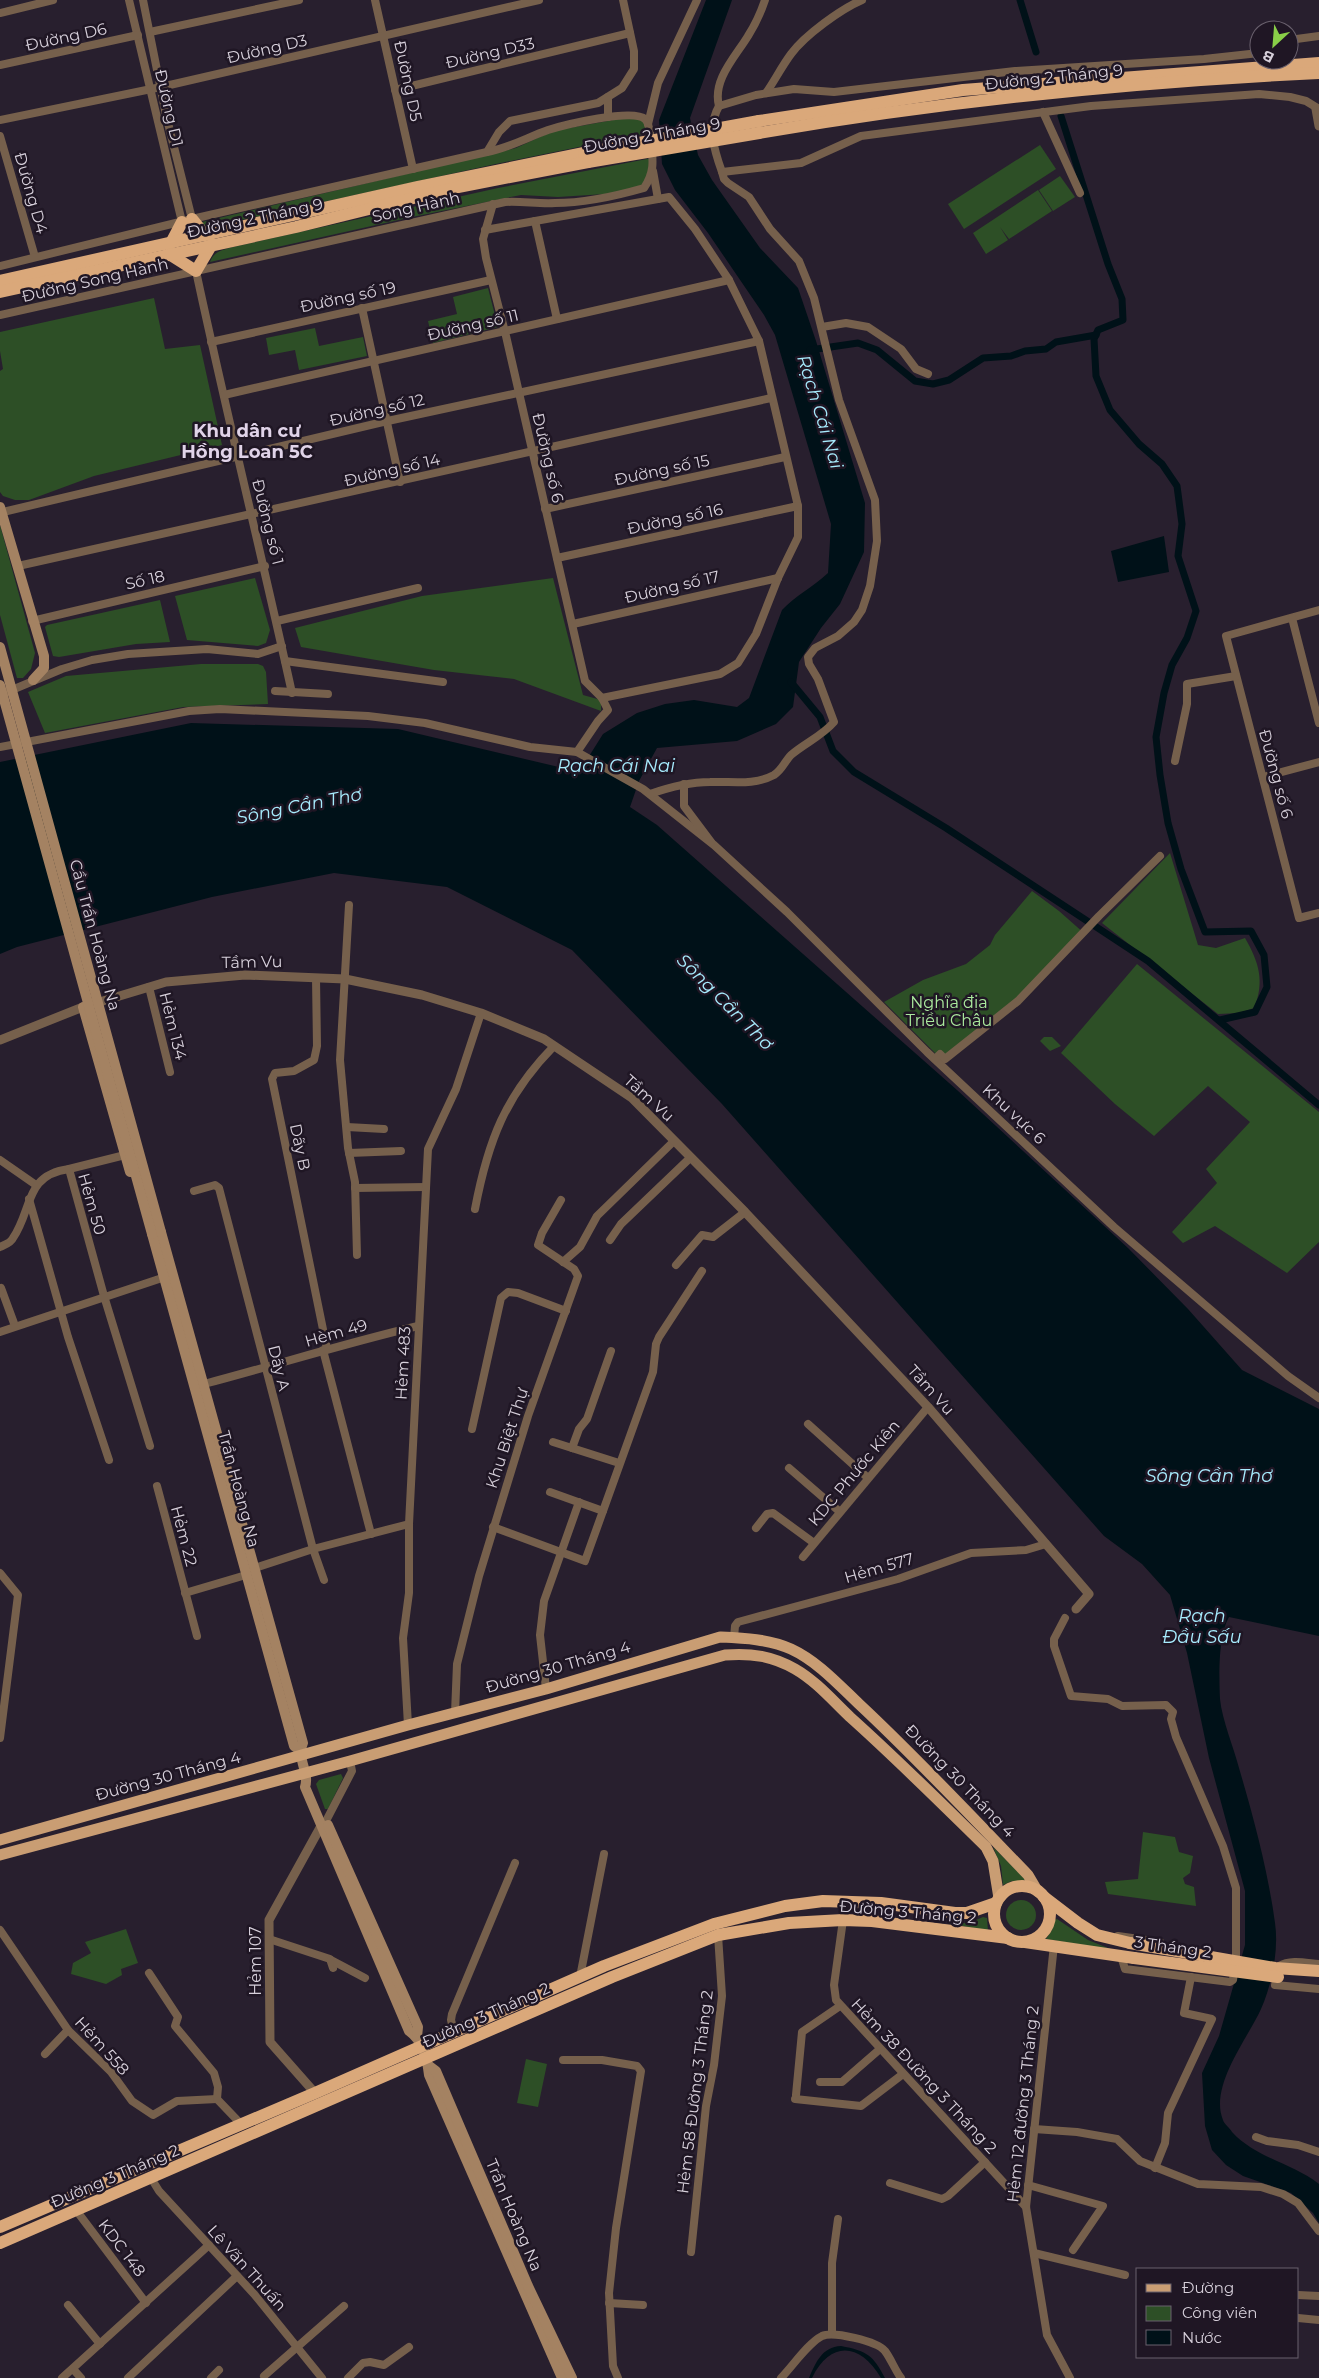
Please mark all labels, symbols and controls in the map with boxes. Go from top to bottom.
street label: Đường D6 [24,19,109,55]
north arrow [1249,20,1299,70]
street label: Đường D3 [225,31,309,67]
street label: Đường D33 [444,34,536,72]
street label: Đường D5 [390,39,426,123]
text: B [1259,46,1277,67]
street label: Đường 2 Tháng 9 [984,60,1124,94]
street label: Đường D1 [151,68,187,148]
street label: Đường 2 Tháng 9 [582,114,722,156]
street label: Đường D4 [10,150,52,236]
street label: Song Hành [370,188,462,226]
street label: Đường 2 Tháng 9 [185,194,325,242]
street label: Đường Song Hành [20,254,170,306]
street label: Đường số 19 [298,278,398,316]
street label: Đường số 11 [425,305,521,345]
water label: Rạch Cái Nai [792,352,848,472]
street label: Đường số 12 [328,390,426,430]
street label: Đường số 6 [528,411,568,505]
district label: Khu dân cư Hồng Loan 5C [181,420,313,463]
street label: Đường số 14 [342,450,442,490]
street label: Đường số 15 [613,451,711,489]
street label: Đường số 1 [248,477,288,567]
street label: Đường số 16 [625,500,725,538]
street label: Số 18 [123,566,167,594]
street label: Đường số 17 [623,567,721,607]
street label: Đường số 6 [1255,727,1297,821]
water label: Rạch Cái Nai [557,755,675,777]
water label: Sông Cần Thơ [235,783,364,829]
street label: Cầu Trần Hoàng Na [66,857,124,1013]
water label: Sông Cần Thơ [672,949,778,1055]
street label: Tầm Vu [221,952,283,972]
street label: Hẻm 134 [155,990,191,1062]
park label: Nghĩa địa Triều Châu [906,993,992,1030]
street label: Tầm Vu [620,1071,678,1125]
street label: Khu vực 6 [979,1080,1050,1148]
street label: Dãy B [286,1122,314,1172]
street label: Hẻm 50 [74,1171,110,1237]
street label: Hèm 49 [303,1315,369,1351]
street label: Hẻm 483 [392,1326,414,1400]
street label: Dãy A [264,1343,294,1393]
street label: Tầm Vu [904,1361,958,1419]
street label: Khu Biệt Thự [482,1385,532,1491]
street label: KDC Phước Kiên [804,1416,904,1530]
street label: Trần Hoàng Na [214,1429,264,1549]
water label: Sông Cần Thơ [1146,1465,1273,1487]
street label: Hẻm 22 [167,1504,201,1568]
street label: Hẻm 577 [842,1549,916,1587]
water label: Rạch Đầu Sấu [1162,1605,1242,1648]
street label: Đường 30 Tháng 4 [483,1637,633,1697]
street label: Đường 30 Tháng 4 [901,1721,1019,1842]
street label: Đường 30 Tháng 4 [93,1747,243,1805]
street label: Đường 3 Tháng 2 [839,1897,977,1927]
street label: Hẻm 107 [246,1926,265,1996]
street label: 3 Tháng 2 [1133,1932,1213,1962]
street label: Đường 3 Tháng 2 [419,1978,553,2052]
street label: Hẻm 58 Đường 3 Tháng 2 [673,1989,717,2195]
street label: Hẻm 38 Đường 3 Tháng 2 [847,1995,1001,2157]
street label: Hẻm 12 đường 3 Tháng 2 [1003,2005,1043,2203]
street label: Hẻm 558 [71,2013,133,2079]
street label: Đường 3 Tháng 2 [48,2140,182,2212]
street label: Trần Hoàng Na [482,2156,546,2274]
street label: KDC 148 [94,2216,150,2280]
street label: Lê Văn Thuấn [204,2221,290,2315]
legend [1136,2268,1299,2358]
text: Đường [1182,2278,1234,2297]
text: Công viên [1182,2303,1257,2322]
text: Nước [1182,2328,1222,2347]

